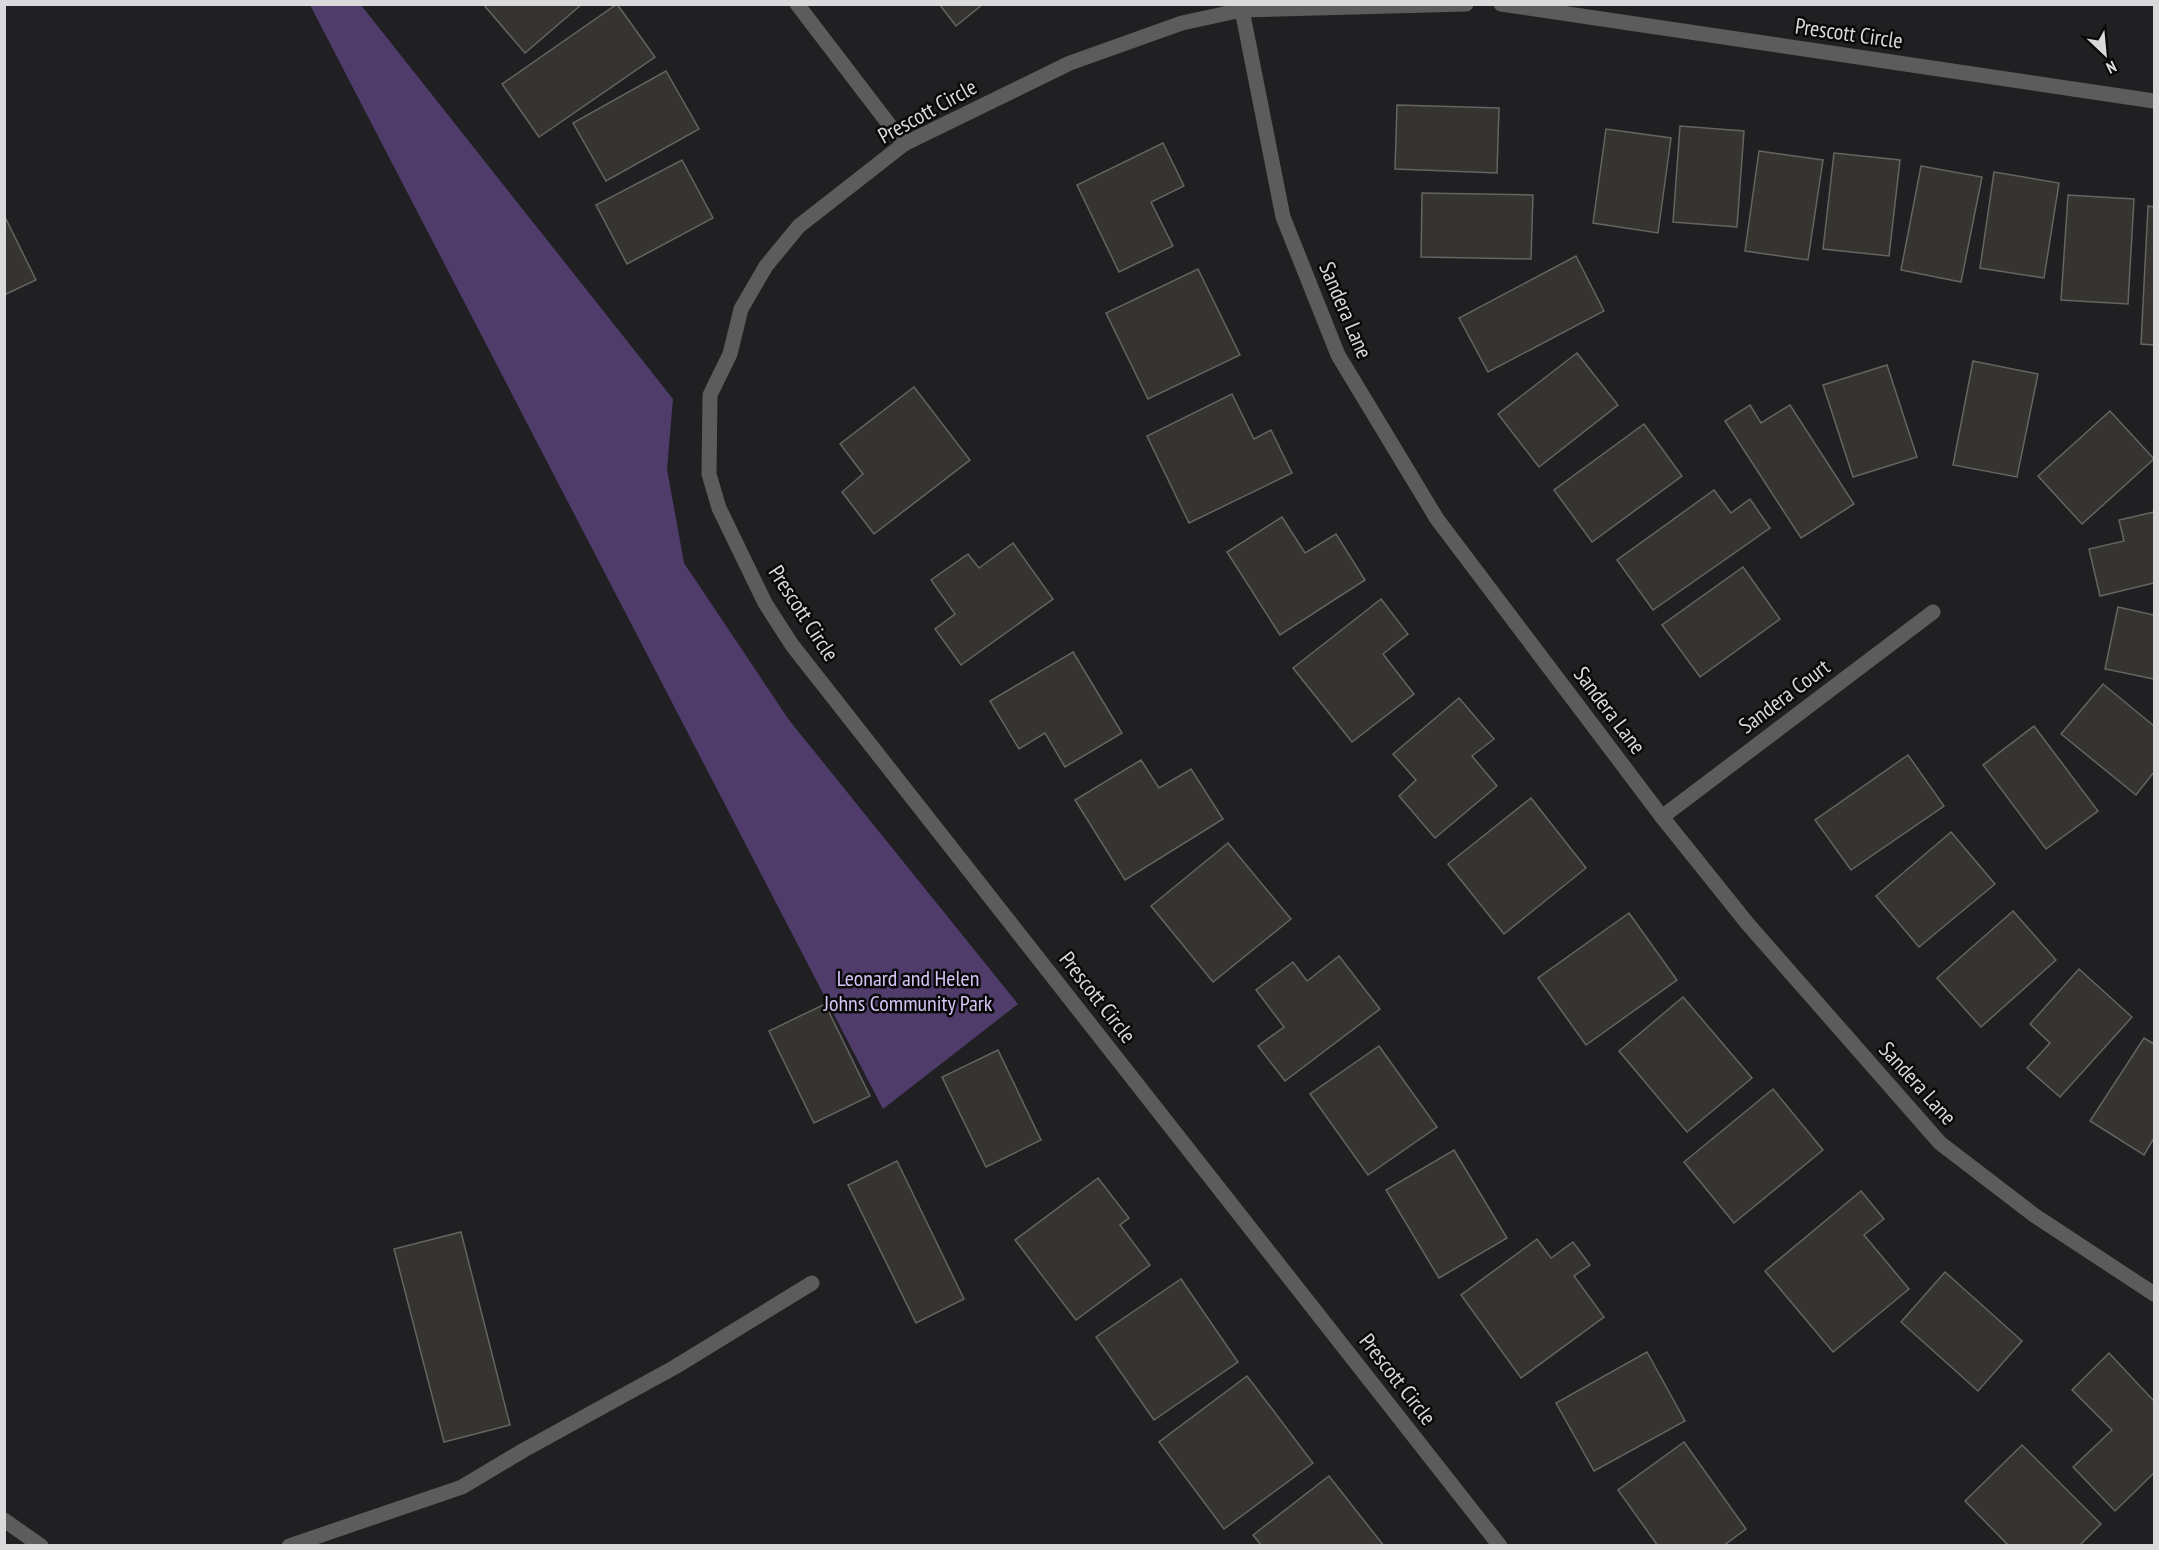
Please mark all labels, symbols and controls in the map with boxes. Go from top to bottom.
street label: Prescott Circle [1793,12,1905,54]
north arrow [2075,24,2135,84]
text: N [2103,57,2120,78]
street label: Prescott Circle [873,72,981,150]
street label: Sandera Lane [1313,257,1379,363]
street label: Prescott Circle [763,560,845,666]
street label: Sandera Court [1733,653,1835,739]
street label: Sandera Lane [1568,661,1652,759]
street label: Prescott Circle [1054,946,1142,1048]
park label: Leonard and Helen Johns Community Park [823,964,993,1017]
street label: Sandera Lane [1873,1036,1963,1130]
street label: Prescott Circle [1354,1328,1442,1430]

